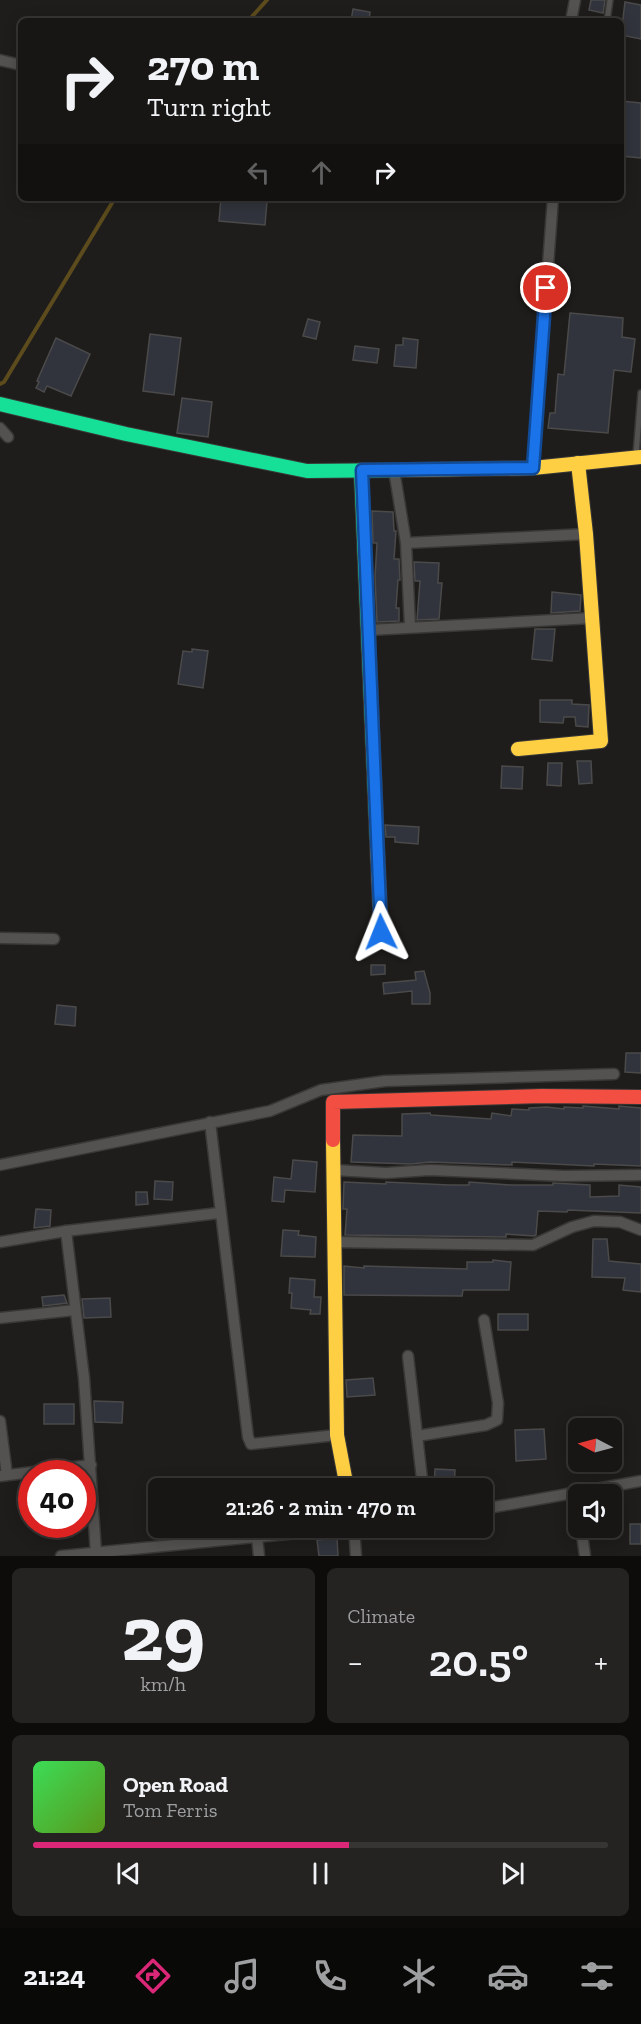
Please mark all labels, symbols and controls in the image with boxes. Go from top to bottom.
text: 270 m [147,40,259,91]
icon: right [48,42,126,120]
text: Turn right [147,91,271,123]
icon: left [242,156,275,189]
icon: ahead [305,156,338,189]
icon: right [368,156,401,189]
pin [520,262,571,313]
icon: arrive [529,271,562,304]
position arrow [349,900,413,964]
north arrow [568,1418,622,1472]
map controls [568,1418,622,1538]
speed limit sign: 40 [18,1460,96,1538]
button: sound [568,1484,622,1538]
text: 21:26 · 2 min · 470 m [225,1494,416,1521]
text: 29 [121,1586,205,1680]
text: Climate [348,1604,415,1628]
text: 20.5° [429,1634,529,1688]
text: − [348,1642,363,1681]
text: + [594,1642,608,1681]
text: km/h [140,1672,186,1696]
text: Open Road [123,1771,228,1798]
text: Tom Ferris [123,1798,218,1822]
icon: previous [112,1857,145,1890]
icon: pause [304,1857,337,1890]
icon: next [496,1857,529,1890]
icon: directions [132,1955,174,1997]
icon: music [221,1955,263,1997]
icon: phone [309,1955,351,1997]
icon: climate [398,1955,440,1997]
icon: car [487,1955,529,1997]
icon: filters [576,1955,618,1997]
text: 21:24 [23,1960,85,1992]

